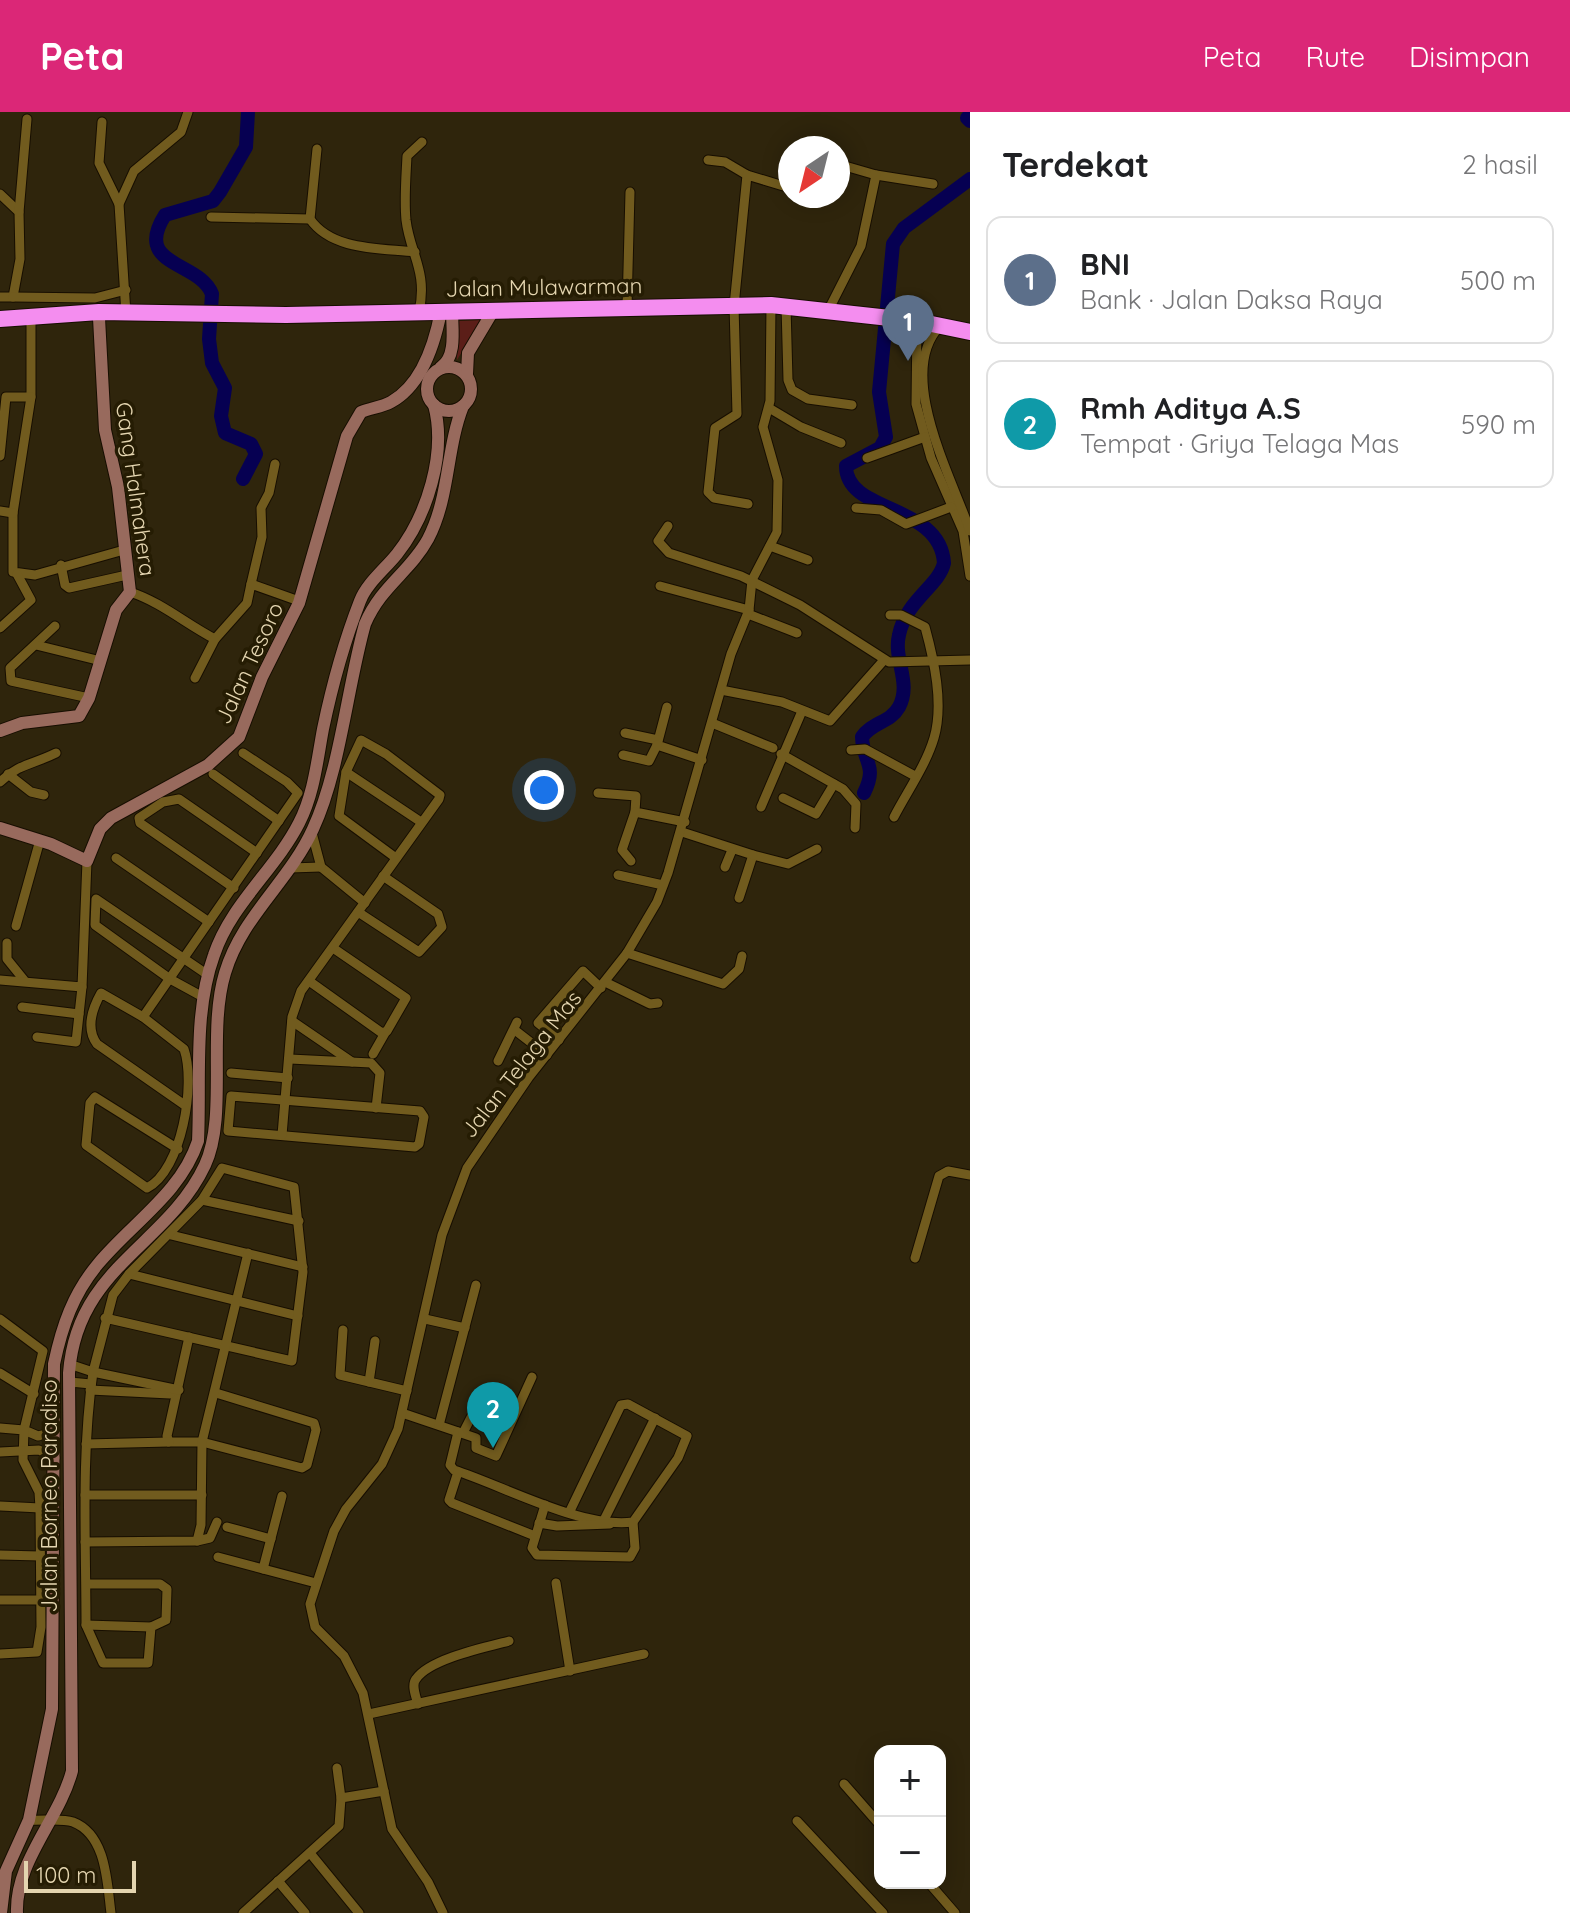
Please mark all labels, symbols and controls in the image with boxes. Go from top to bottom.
text: Peta [40,32,124,80]
text: Peta [1203,39,1262,74]
text: Rute [1306,39,1365,74]
text: Disimpan [1409,39,1530,74]
north arrow [778,136,850,208]
text: Terdekat [1002,143,1149,186]
text: 2 hasil [1462,148,1538,181]
text: BNI [1080,245,1130,283]
text: 1 [1025,264,1035,297]
text: 500 m [1460,264,1536,297]
street label: Jalan Mulawarman [445,271,643,303]
text: Bank · Jalan Daksa Raya [1080,283,1383,316]
pin: 1 [882,295,934,361]
text: Rmh Aditya A.S [1080,389,1301,427]
street label: Gang Halmahera [110,400,162,578]
text: 2 [1023,408,1037,441]
text: 590 m [1461,408,1536,441]
text: Tempat · Griya Telaga Mas [1080,427,1399,460]
street label: Jalan Tesoro [209,598,289,728]
your location [524,770,564,810]
street label: Jalan Telaga Mas [455,985,587,1143]
street label: Jalan Borneo Paradiso [35,1379,63,1613]
pin: 2 [467,1382,519,1448]
map controls [874,1745,946,1889]
button: + [874,1745,946,1817]
button: − [874,1817,946,1889]
scale bar [24,1857,136,1893]
text: 100 m [36,1861,96,1889]

